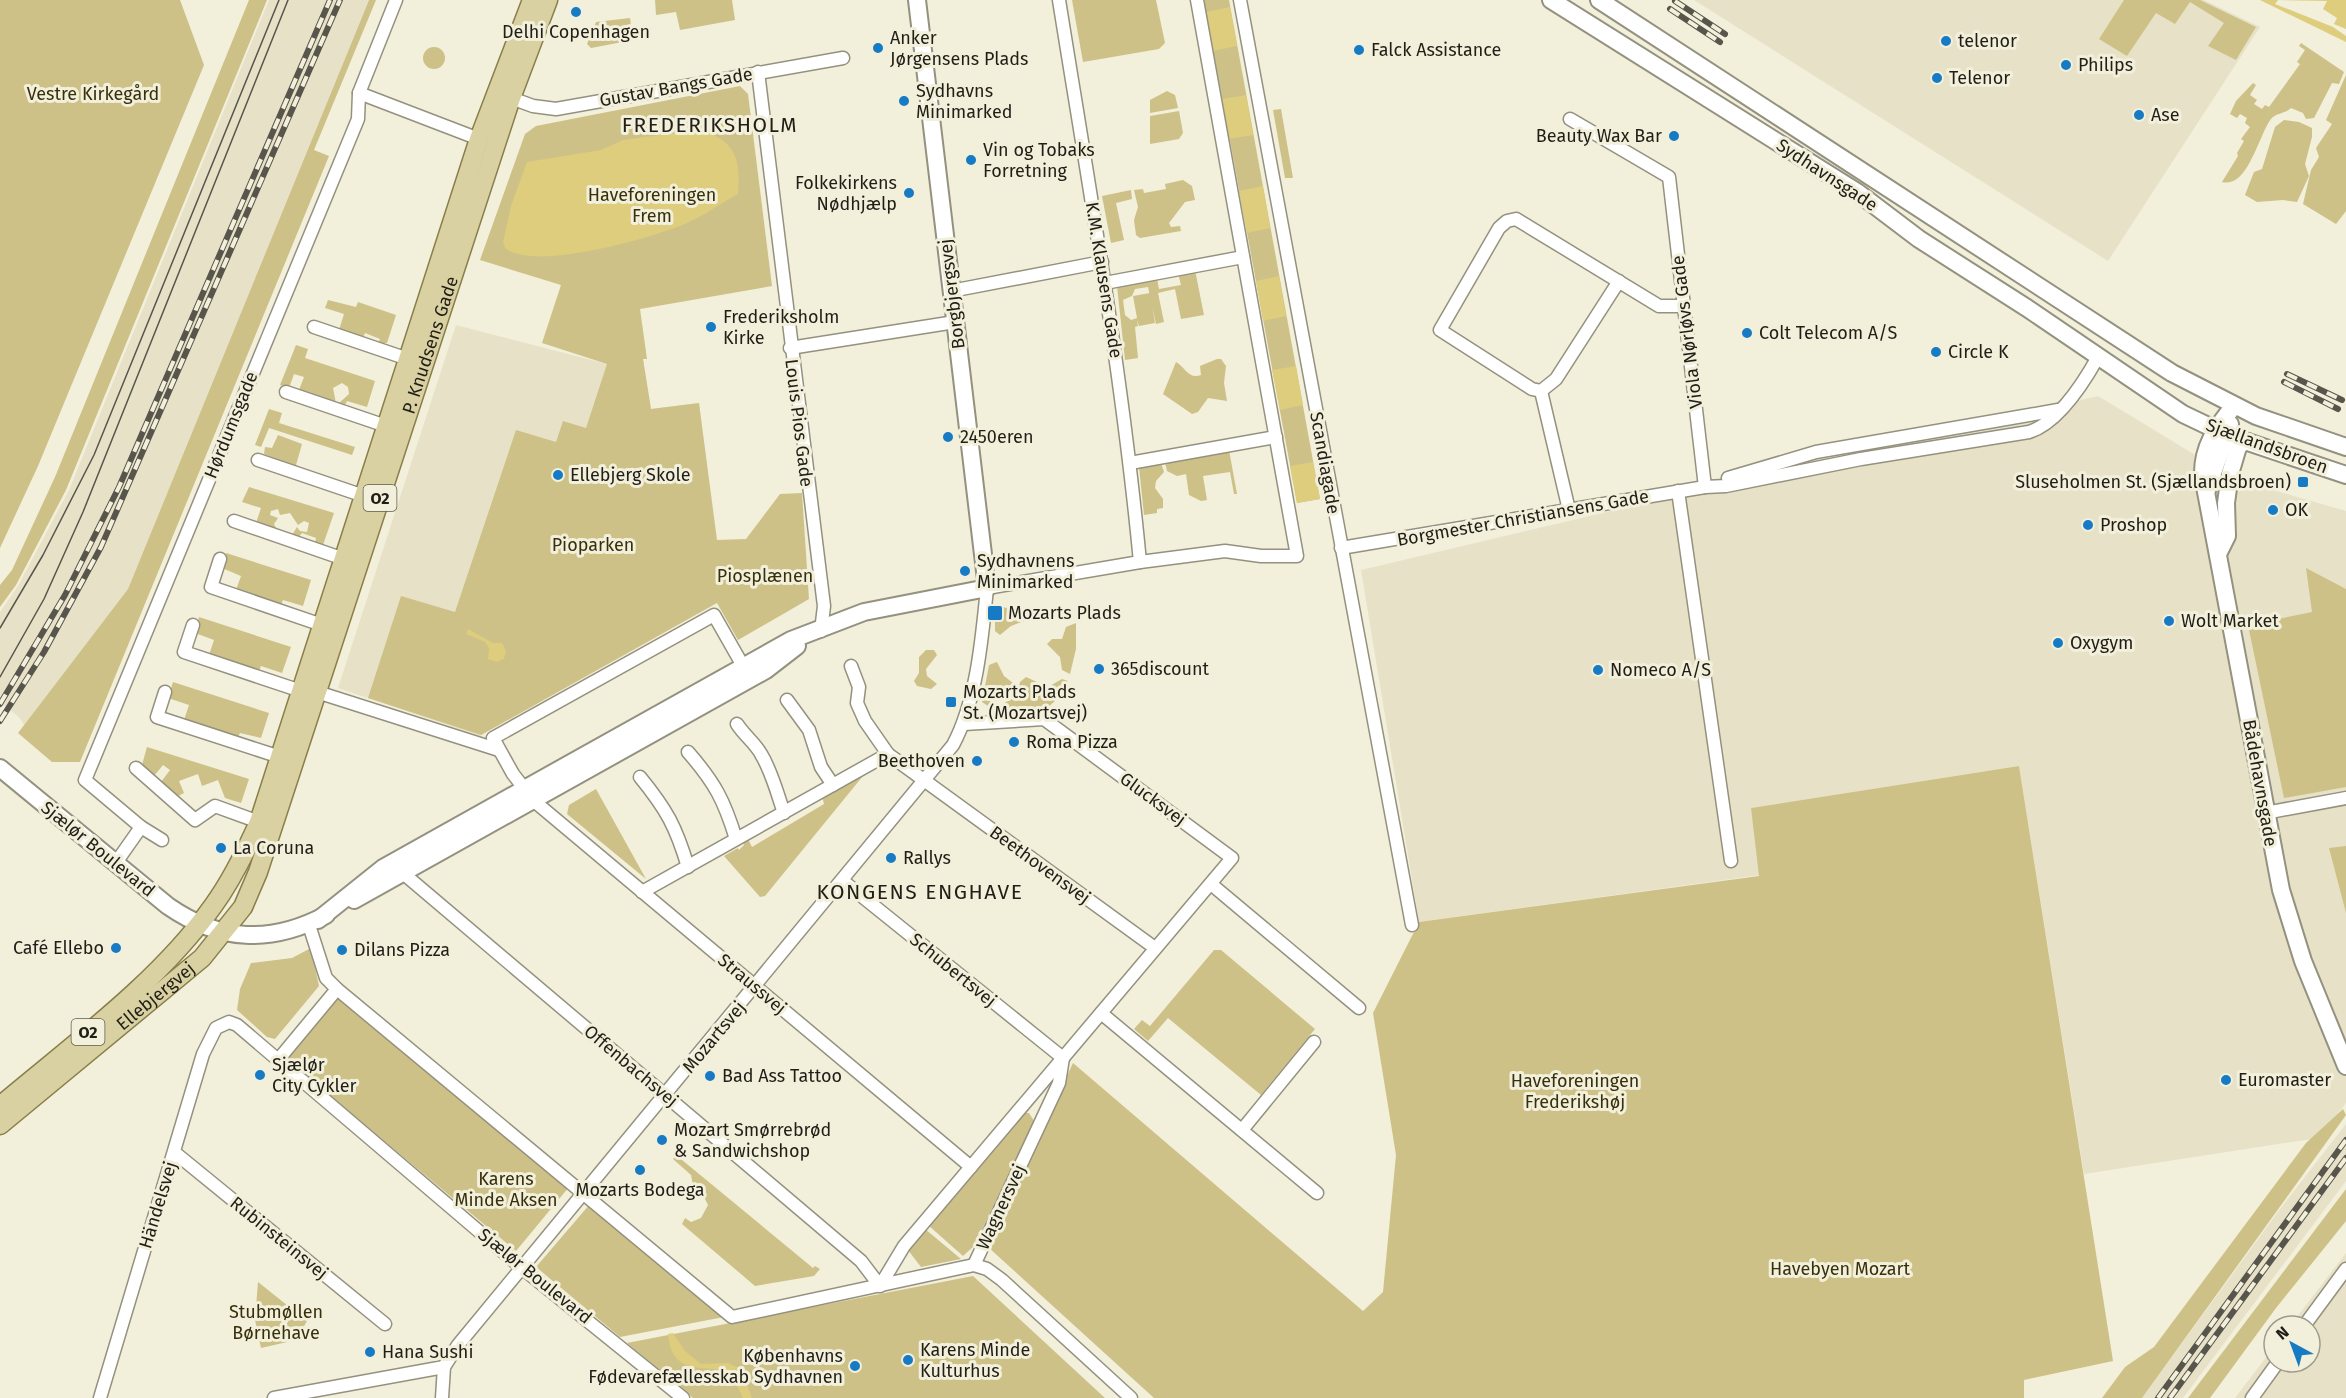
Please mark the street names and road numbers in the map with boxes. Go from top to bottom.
street label: Gustav Bangs Gade [598,63,754,111]
street label: Sydhavnsgade [1772,134,1882,216]
street label: K.M. Klausens Gade [1081,200,1127,360]
street label: Borgbjergsvej [934,238,970,350]
street label: Viola Nørløvs Gade [1667,254,1707,410]
street label: P. Knudsens Gade [397,273,463,417]
street label: Louis Pios Gade [780,358,818,488]
street label: Hørdumsgade [200,368,262,482]
street label: Scandiagade [1305,410,1345,516]
street label: Sjællandsbroen [2203,414,2331,478]
road number: O2 [364,485,397,511]
street label: Borgmester Christiansens Gade [1395,485,1651,551]
street label: Bådehavnsgade [2238,718,2282,848]
street label: Glucksvej [1116,768,1190,830]
street label: Sjælør Boulevard [37,796,159,902]
street label: Beethovensvej [985,821,1095,909]
street label: Schubertsvej [905,928,1001,1012]
street label: Straussvej [713,949,791,1019]
street label: Ellebjergvej [112,958,199,1035]
street label: Mozartsvej [678,997,750,1077]
road number: O2 [72,1019,104,1045]
street label: Offenbachsvej [580,1020,682,1112]
street label: Händelsvej [134,1159,182,1251]
street label: Wagnersvej [972,1161,1030,1253]
street label: Rubinsteinsvej [226,1192,332,1284]
street label: Sjælør Boulevard [474,1223,596,1329]

